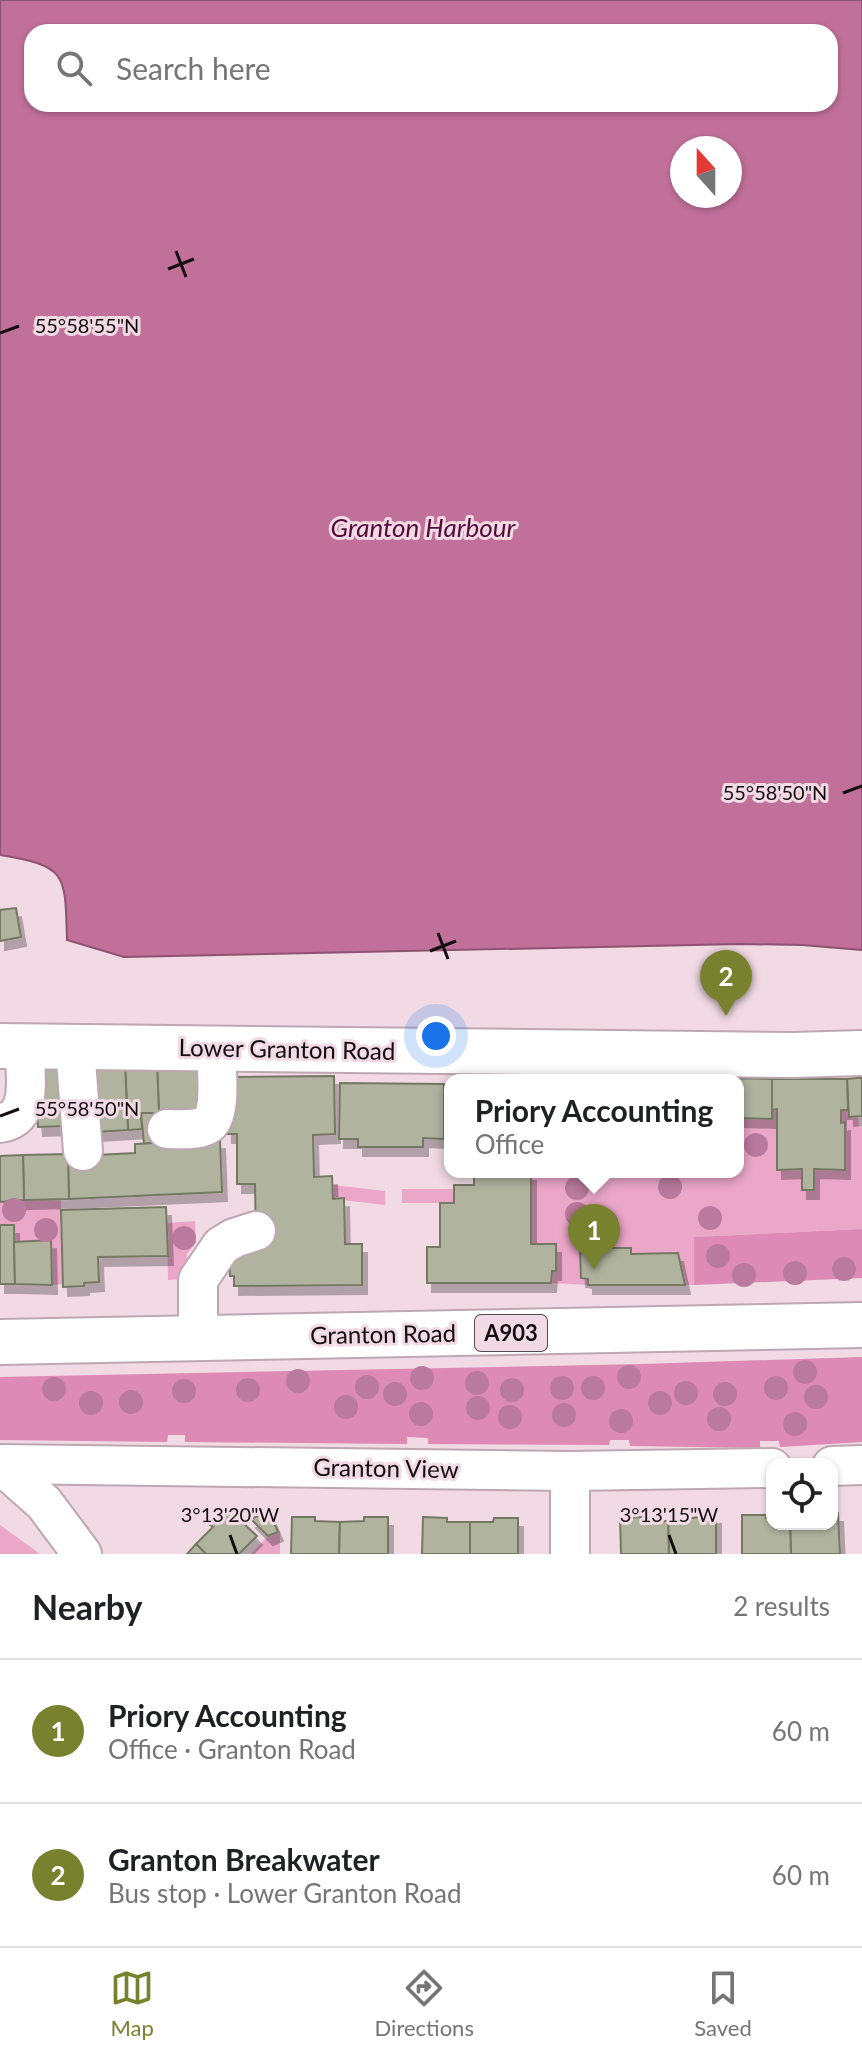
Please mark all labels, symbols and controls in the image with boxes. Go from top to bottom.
search box [24,24,838,112]
icon: search [52,46,96,90]
text: Search here [116,50,271,86]
north arrow [670,136,742,208]
text: 55°58'55"N [35,313,139,337]
water label: Granton Harbour [331,511,517,543]
text: 55°58'50"N [723,780,827,804]
pin: 2 [700,950,752,1016]
your location [416,1016,456,1056]
street label: Lower Granton Road [179,1032,396,1065]
popup [444,1074,744,1178]
text: Priory Accounting [475,1092,713,1128]
text: 55°58'50"N [35,1096,139,1120]
text: Office [475,1128,544,1160]
pin: 1 [568,1204,620,1270]
road number: A903 [475,1315,547,1351]
street label: Granton Road [310,1318,456,1349]
street label: Granton View [313,1452,459,1483]
map controls [766,1458,838,1530]
button: locate [766,1458,838,1530]
text: 3°13'20"W [181,1502,280,1526]
text: 3°13'15"W [620,1502,719,1526]
text: Nearby [32,1586,143,1627]
text: 2 results [733,1590,830,1622]
text: Priory Accounting [108,1697,347,1733]
text: 1 [50,1715,66,1747]
text: 60 m [772,1715,830,1747]
text: Office · Granton Road [108,1733,356,1765]
text: Granton Breakwater [108,1841,380,1877]
text: 2 [50,1859,66,1891]
text: 60 m [772,1859,830,1891]
text: Bus stop · Lower Granton Road [108,1877,461,1909]
tab: Map [110,1966,154,2041]
tab: Directions [375,1966,474,2041]
tab: Saved [694,1966,752,2041]

